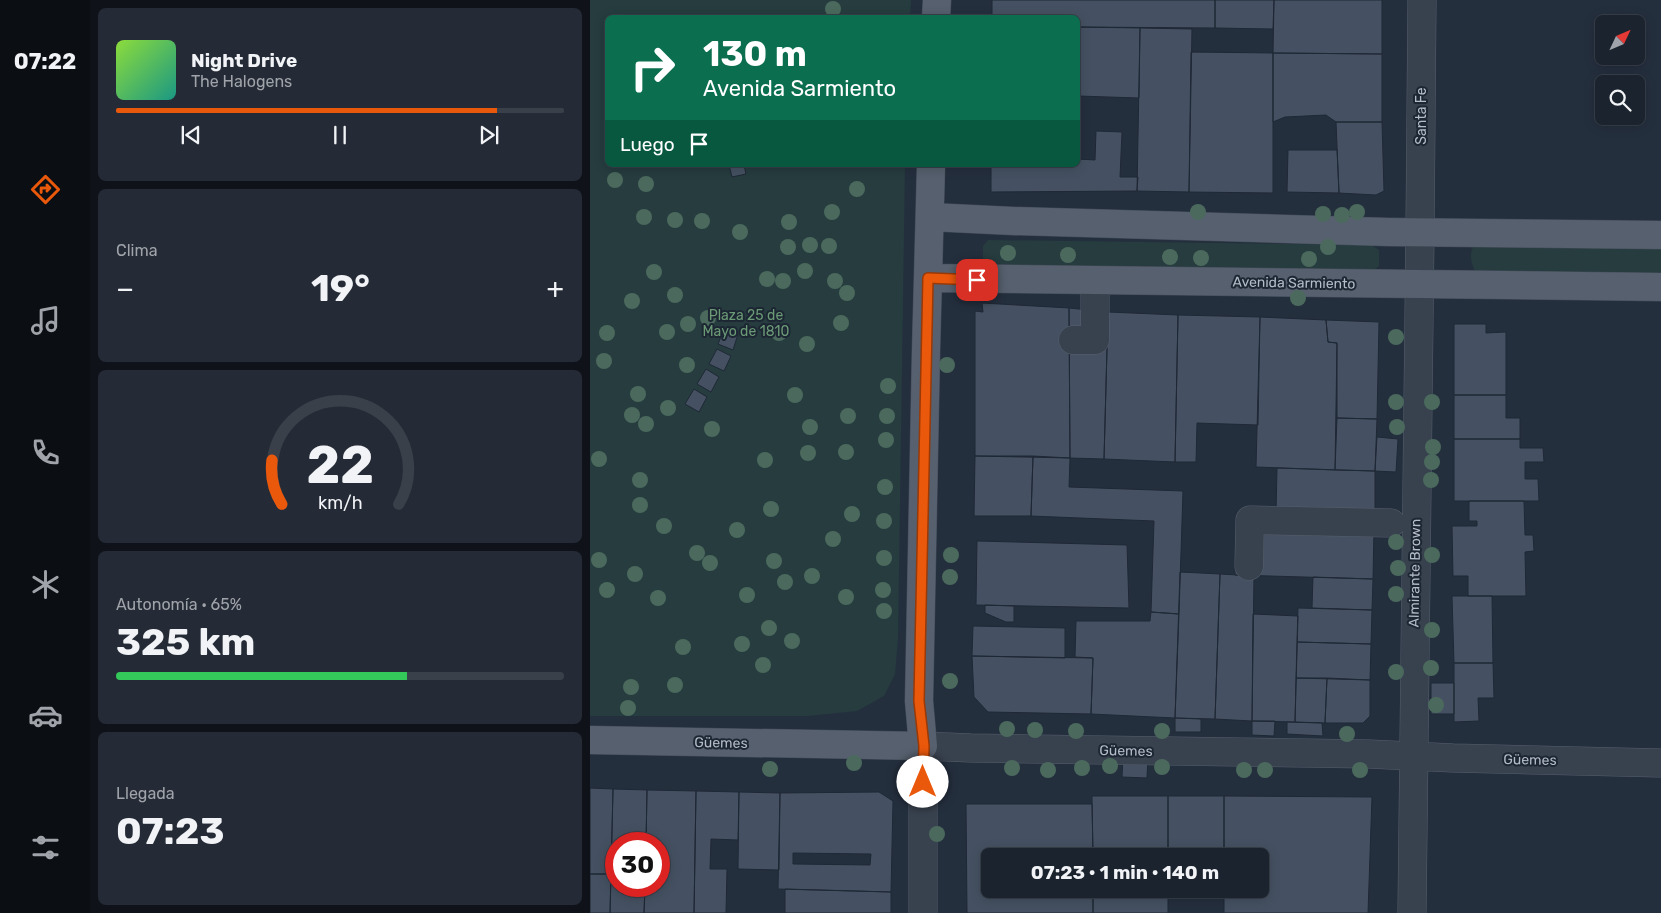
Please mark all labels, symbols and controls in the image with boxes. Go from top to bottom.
north arrow [1595,15,1645,65]
map controls [1595,15,1645,125]
text: 130 m [703,33,807,75]
icon: right [620,35,685,100]
text: 07:22 [14,48,76,75]
text: Night Drive [191,49,297,72]
text: The Halogens [191,72,292,91]
text: Avenida Sarmiento [703,75,896,102]
button: search [1595,75,1645,125]
street label: Santa Fe [1413,87,1430,145]
icon: previous [177,121,205,149]
icon: pause [326,121,354,149]
icon: next [475,121,503,149]
icon: arrive [685,130,713,158]
text: Luego [620,133,675,156]
icon: directions [28,172,63,207]
text: Clima [116,241,157,260]
pin [956,259,998,301]
text: 19° [311,265,370,311]
icon: arrive [963,266,991,294]
text: − [116,272,134,305]
text: + [547,272,564,305]
street label: Avenida Sarmiento [1232,273,1356,293]
icon: music [28,303,63,338]
park label: Plaza 25 de Mayo de 1810 [702,307,790,340]
text: 22 [306,434,374,496]
icon: phone [28,435,63,470]
text: km/h [318,492,362,513]
street label: Almirante Brown [1406,518,1424,628]
icon: climate [28,567,63,602]
text: Autonomía · 65% [116,595,242,614]
text: 325 km [116,619,255,665]
icon: car [28,698,63,733]
street label: Güemes [694,734,748,752]
street label: Güemes [1099,742,1153,760]
street label: Güemes [1503,751,1557,769]
position arrow [896,755,948,807]
text: Llegada [116,784,175,803]
text: 07:23 [116,808,224,854]
icon: filters [28,830,63,865]
speed limit sign: 30 [605,832,670,897]
text: 07:23 · 1 min · 140 m [1031,861,1219,884]

